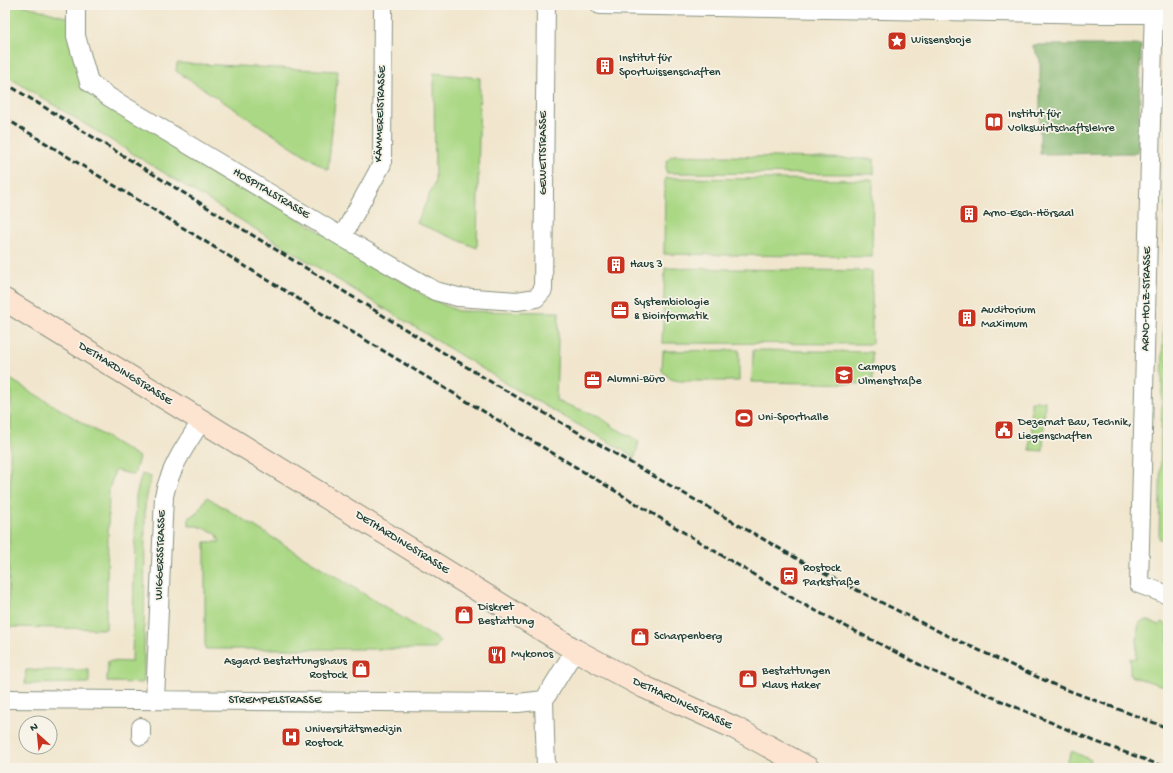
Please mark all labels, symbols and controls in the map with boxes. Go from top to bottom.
place icon: Wissensboje [886,30,908,52]
place label: Wissensboje [911,34,972,48]
place label: Institut für Sportwissenschaften [619,52,721,80]
building icon: Institut für Sportwissenschaften [594,55,616,77]
street label: KÄMMEREISTRASSE [372,65,390,163]
place label: Institut für Volkswirtschaftslehre [1007,108,1115,136]
street label: GEWETTSTRASSE [537,110,551,195]
library icon: Institut für Volkswirtschaftslehre [983,111,1005,133]
street label: HOSPITALSTRASSE [230,165,313,223]
building icon: Arno-Esch-Hörsaal [958,203,980,225]
place label: Arno-Esch-Hörsaal [983,207,1074,221]
street label: ARNO-HOLZ-STRASSE [1139,246,1155,351]
building icon: Haus 3 [605,254,627,276]
place label: Haus 3 [630,258,663,272]
place label: Systembiologie & Bioinformatik [634,296,710,324]
office icon: Systembiologie & Bioinformatik [609,299,631,321]
place label: Auditorium Maximum [981,304,1036,332]
building icon: Auditorium Maximum [956,307,978,329]
street label: DETHARDINGSTRASSE [74,339,175,409]
place label: Campus Ulmenstraße [858,361,923,389]
school or university icon: Campus Ulmenstraße [833,364,855,386]
office icon: Alumni-Büro [582,369,604,391]
place label: Alumni-Büro [607,373,665,387]
sports icon: Uni-Sporthalle [733,407,755,429]
place label: Uni-Sporthalle [758,411,829,425]
place label: Dezernat Bau, Technik, Liegenschaften [1017,416,1132,444]
public building icon: Dezernat Bau, Technik, Liegenschaften [993,419,1015,441]
street label: DETHARDINGSTRASSE [351,508,452,578]
street label: WIGGERSSTRASSE [152,509,170,600]
place label: Rostock Parkstraße [802,562,860,590]
station icon: Rostock Parkstraße [778,565,800,587]
place label: Diskret Bestattung [477,601,534,629]
shop icon: Diskret Bestattung [453,604,475,626]
shop icon: Scharpenberg [629,626,651,648]
place label: Scharpenberg [654,630,723,644]
restaurant icon: Mykonos [486,644,508,666]
place label: Mykonos [511,648,554,662]
place label: Asgard Bestattungshaus Rostock [224,655,349,683]
shop icon: Asgard Bestattungshaus Rostock [350,658,372,680]
place label: Bestattungen Klaus Haker [761,665,830,693]
shop icon: Bestattungen Klaus Haker [737,668,759,690]
street label: DETHARDINGSTRASSE [629,674,735,733]
street label: STREMPELSTRASSE [229,694,322,708]
north arrow [18,715,58,755]
text: N [28,721,40,735]
place label: Universitätsmedizin Rostock [305,723,402,751]
hospital icon: Universitätsmedizin Rostock [280,726,302,748]

